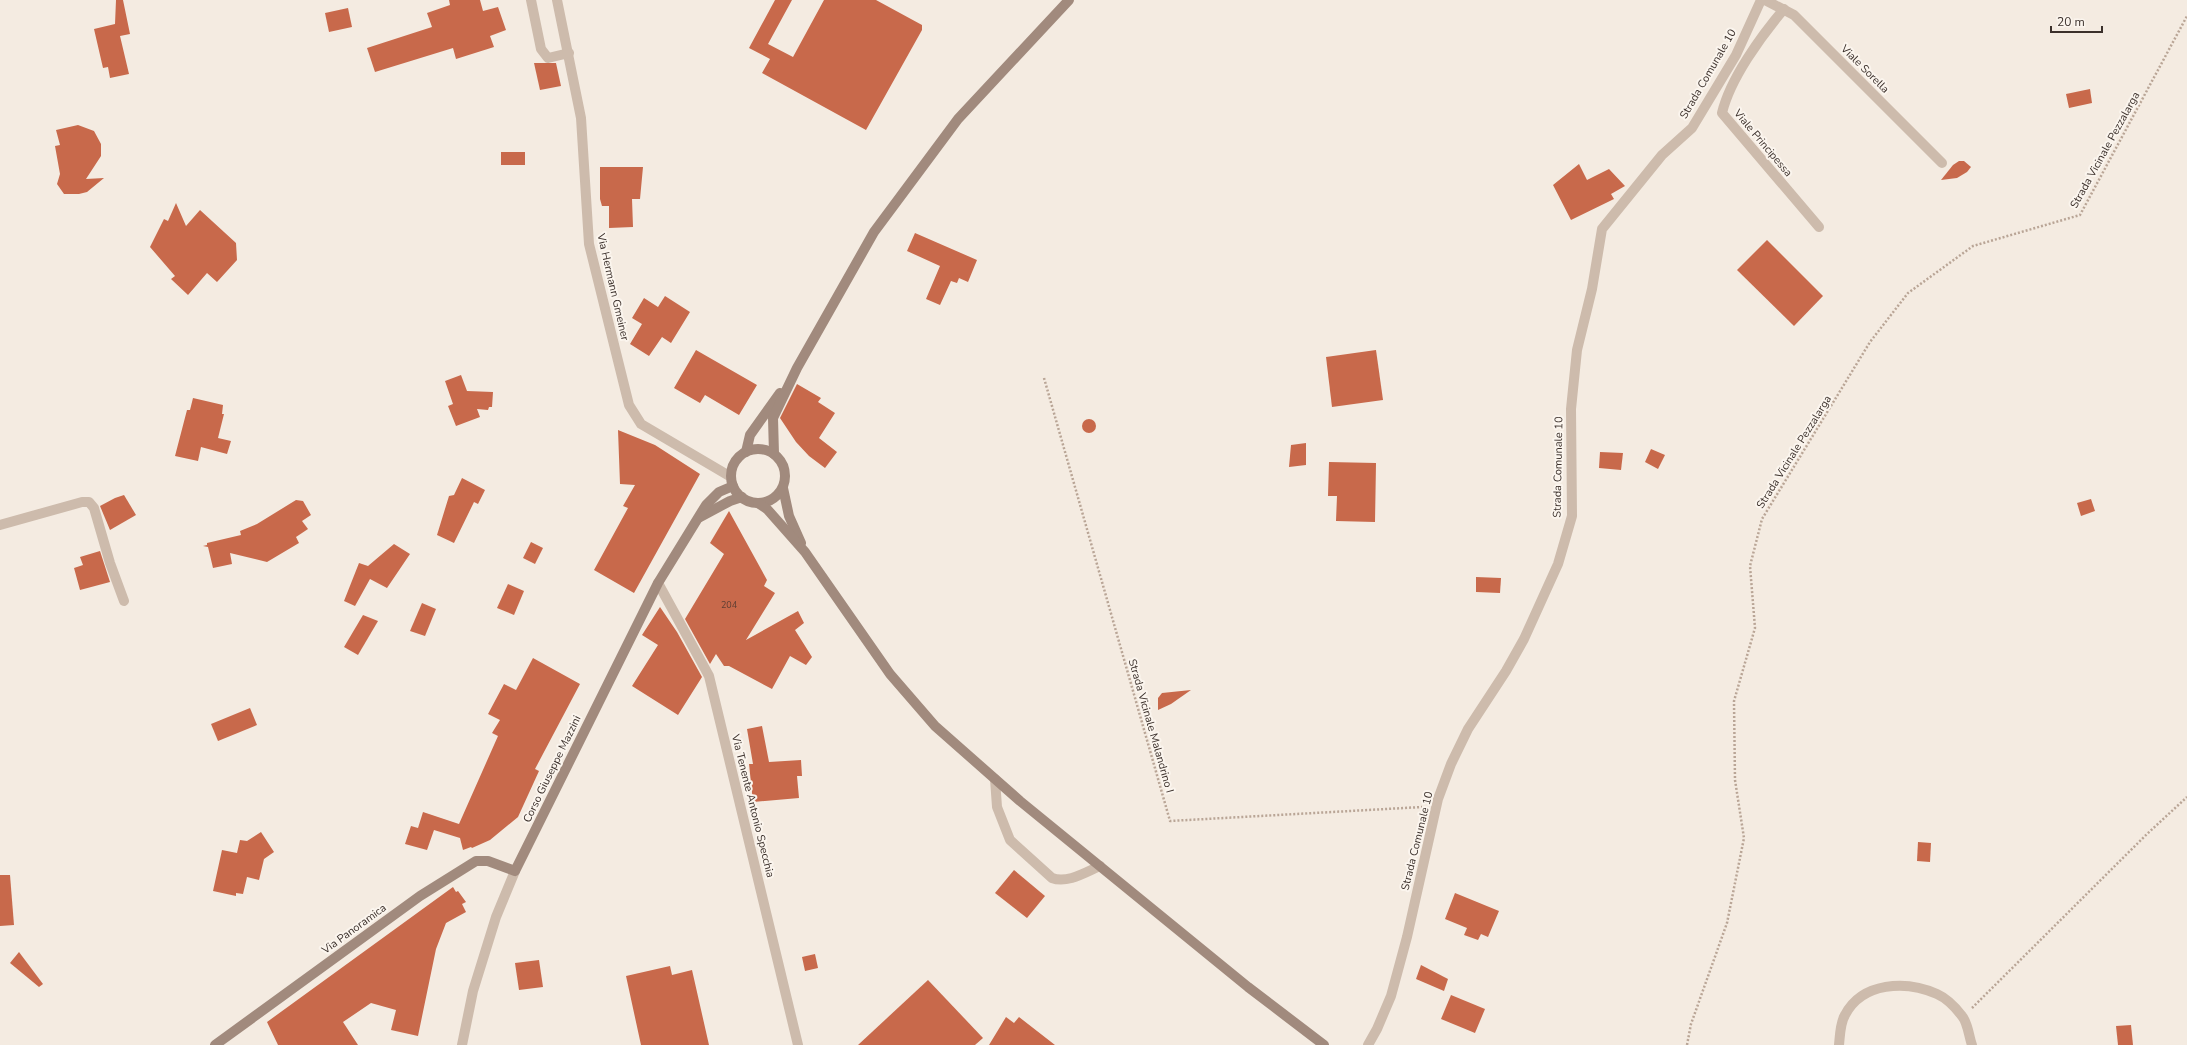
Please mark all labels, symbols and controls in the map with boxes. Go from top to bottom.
scale bar [2051,8,2102,34]
text: 20 m [2057,14,2085,30]
street label: Strada Comunale 10 [1676,26,1740,122]
street label: Viale Sorella [1837,41,1893,97]
street label: Strada Vicinale Pezzalarga [2067,89,2143,211]
street label: Viale Principessa [1730,105,1796,180]
street label: Via Hermann Gmeiner [593,231,633,342]
street label: Strada Vicinale Pezzalarga [1753,392,1835,511]
street label: Strada Comunale 10 [1550,416,1566,518]
house number: 204 [721,599,738,611]
street label: Strada Vicinale Malandrino I [1125,657,1177,795]
street label: Corso Giuseppe Mazzini [520,713,584,825]
street label: Via Tenente Antonio Specchia [728,732,778,879]
street label: Strada Comunale 10 [1397,790,1437,892]
street label: Via Panoramica [318,900,389,958]

